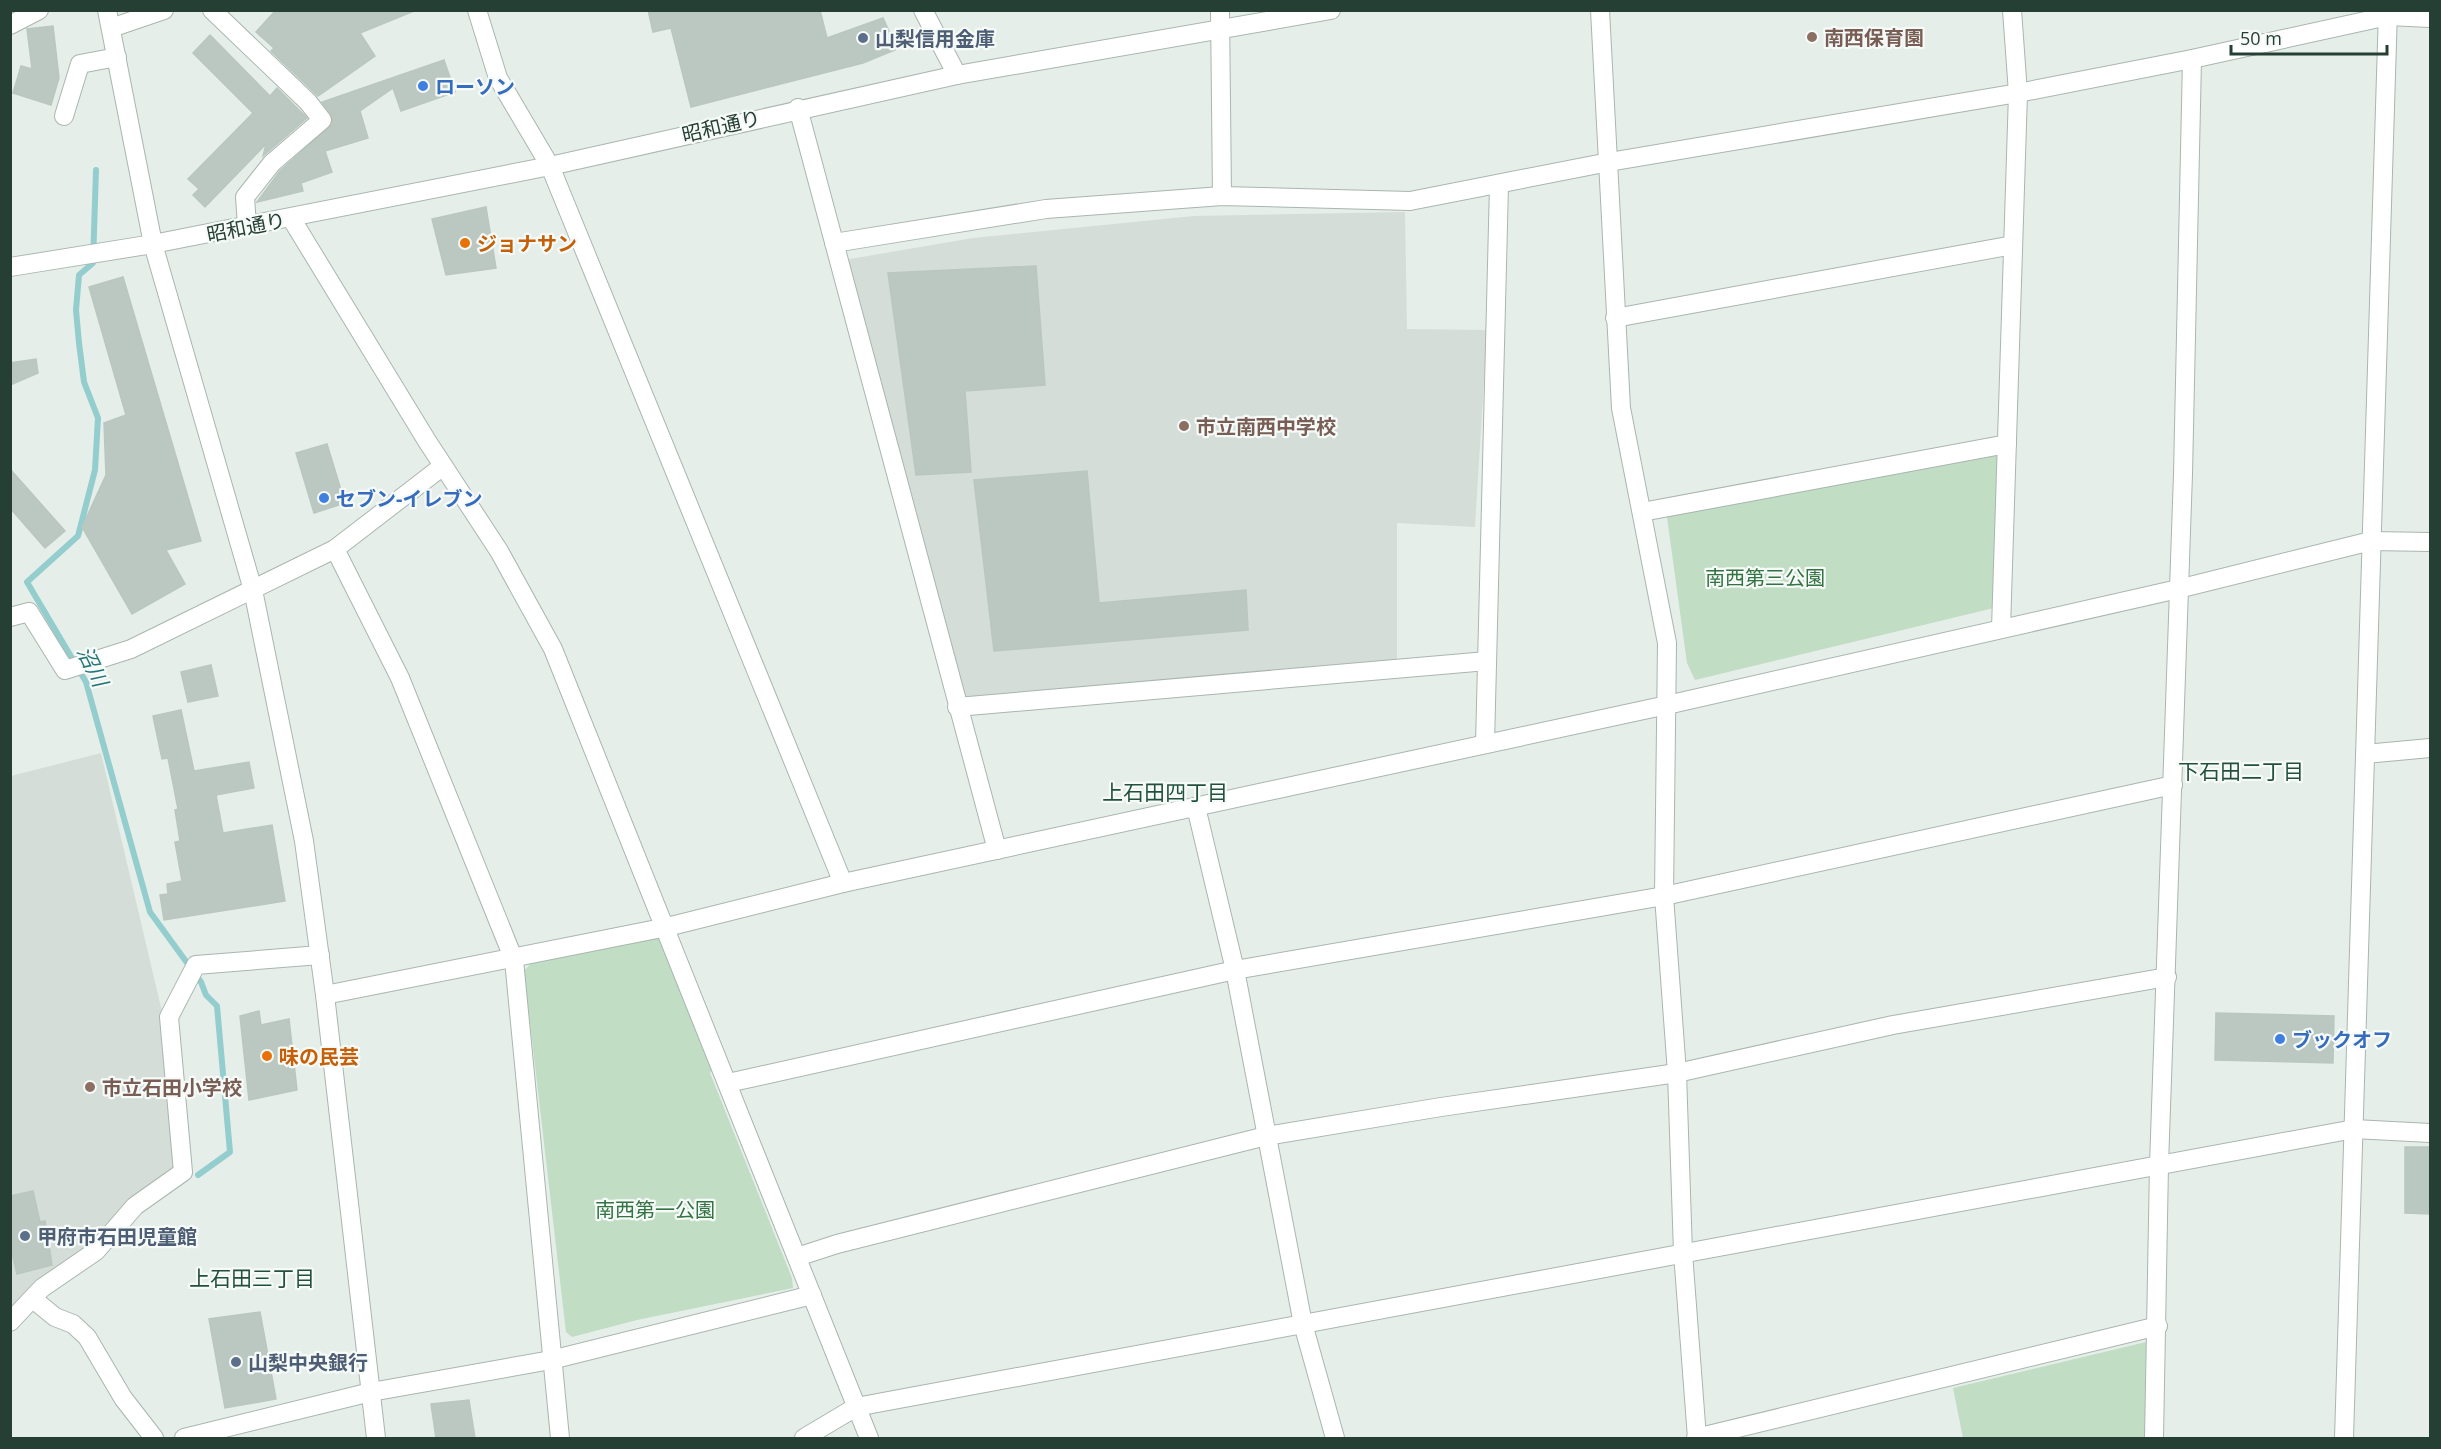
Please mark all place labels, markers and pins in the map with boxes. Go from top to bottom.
place label: 南西保育園 [1824,24,1924,51]
place label: 山梨信用金庫 [875,25,995,52]
marker: 南西保育園 [1805,30,1819,44]
marker: 山梨信用金庫 [856,31,870,45]
place label: ローソン [435,73,515,100]
marker: ローソン [416,79,430,93]
place label: ジョナサン [477,230,577,257]
marker: ジョナサン [458,236,472,250]
place label: 市立南西中学校 [1196,413,1336,440]
marker: 市立南西中学校 [1177,419,1191,433]
place label: セブン-イレブン [336,485,482,512]
marker: セブン-イレブン [317,491,331,505]
place label: ブックオフ [2292,1026,2392,1053]
marker: ブックオフ [2273,1032,2287,1046]
place label: 味の民芸 [279,1043,359,1070]
marker: 味の民芸 [260,1049,274,1063]
place label: 市立石田小学校 [102,1074,242,1101]
marker: 市立石田小学校 [83,1080,97,1094]
place label: 甲府市石田児童館 [37,1223,197,1250]
marker: 甲府市石田児童館 [18,1229,32,1243]
place label: 山梨中央銀行 [248,1349,368,1376]
marker: 山梨中央銀行 [229,1355,243,1369]

